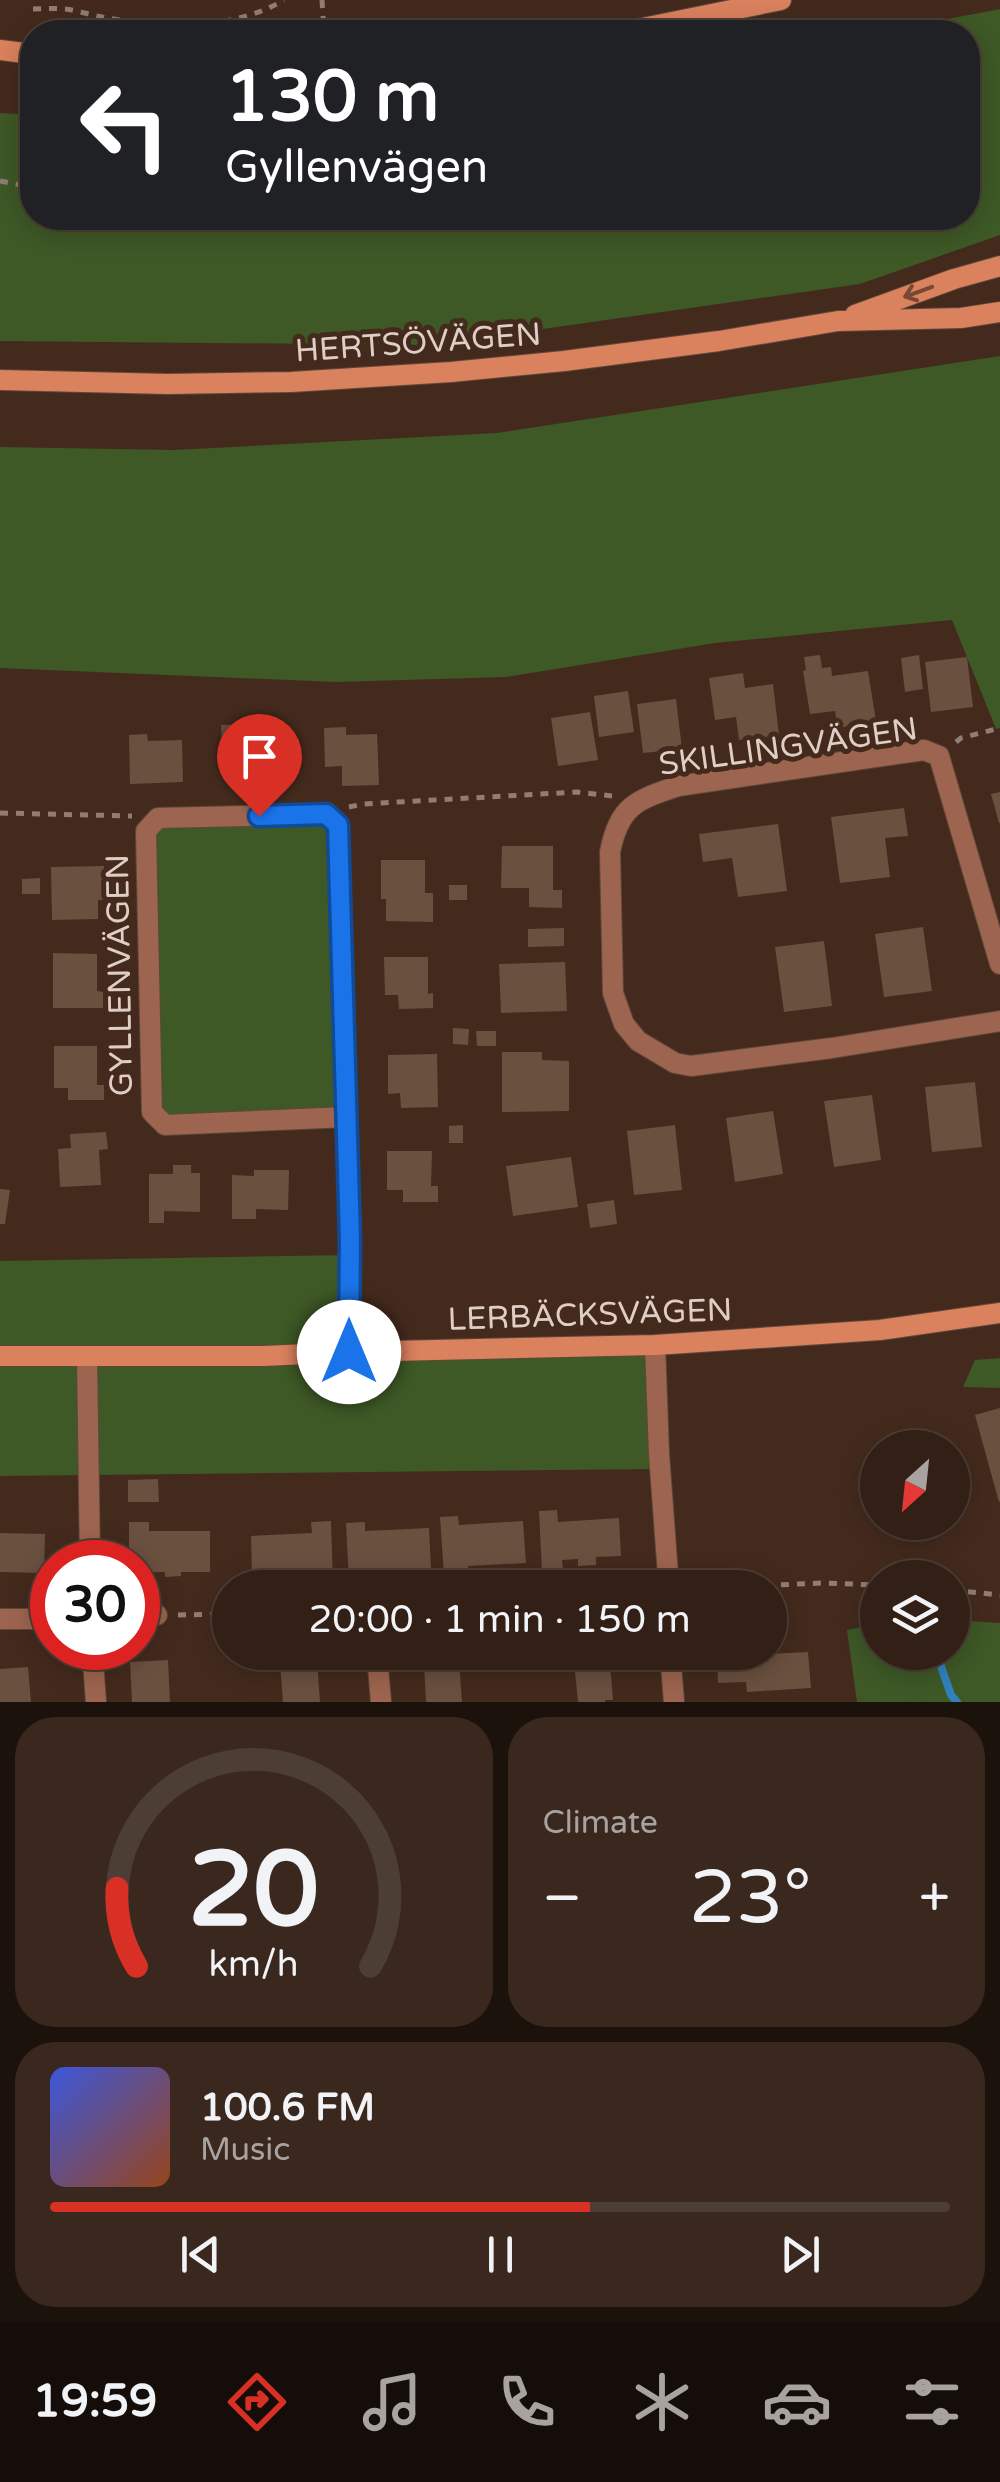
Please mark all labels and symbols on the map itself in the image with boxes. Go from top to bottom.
one-way arrow [904,284,935,302]
street label: HERTSÖVÄGEN [294,315,542,371]
street label: SKILLINGVÄGEN [656,710,920,784]
pin [217,714,302,817]
street label: GYLLENVÄGEN [99,854,141,1096]
street label: LERBÄCKSVÄGEN [447,1291,733,1339]
position arrow [297,1300,401,1404]
north arrow [860,1430,970,1540]
speed limit sign: 30 [30,1540,160,1670]

